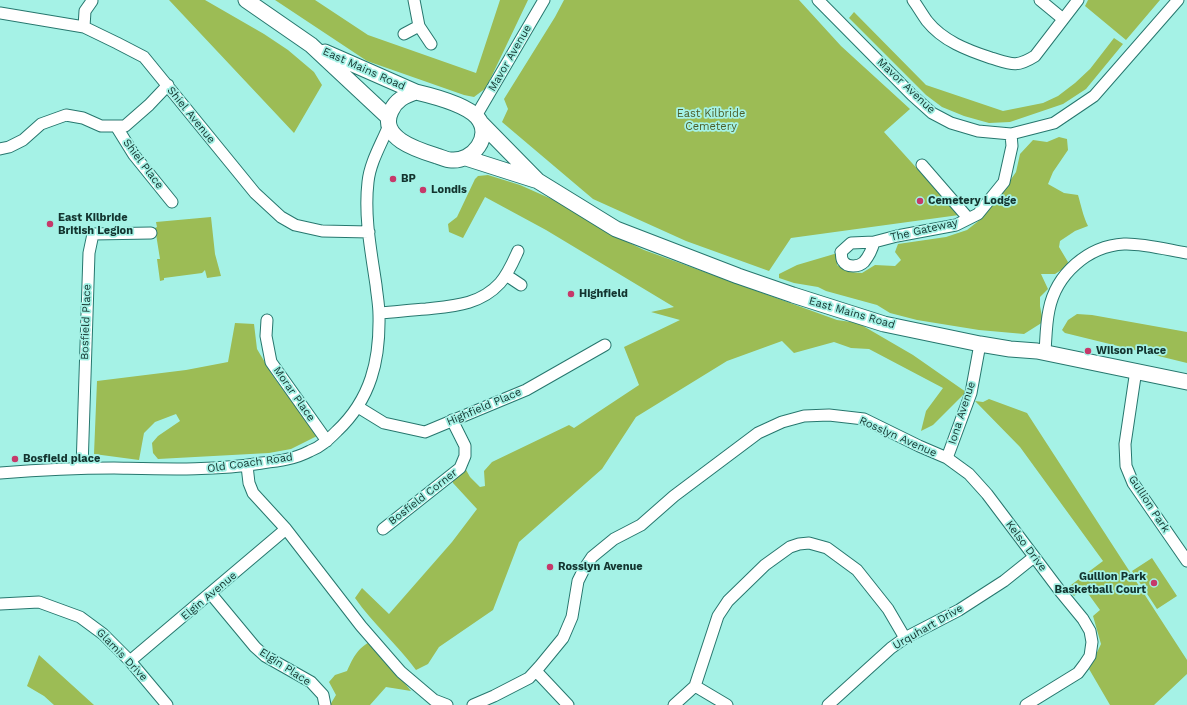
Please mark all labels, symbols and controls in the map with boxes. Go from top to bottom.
street label: Mavor Avenue [486,22,534,94]
street label: East Mains Road [321,45,407,93]
street label: Mavor Avenue [874,56,938,116]
street label: Shiel Avenue [164,84,218,146]
park label: East Kilbride Cemetery [677,107,745,133]
street label: Shiel Place [120,136,166,192]
place label: BP [401,172,416,186]
marker: BP [388,174,398,184]
place label: Londis [431,183,467,197]
marker: Londis [418,185,428,195]
place label: Cemetery Lodge [928,194,1016,208]
marker: Cemetery Lodge [915,196,925,206]
place label: East Kilbride British Legion [58,211,133,237]
street label: The Gateway [889,216,959,244]
marker: East Kilbride British Legion [45,219,55,229]
street label: Bosfield Place [78,284,94,360]
place label: Highfield [579,287,628,301]
marker: Highfield [566,289,576,299]
street label: East Mains Road [807,294,897,332]
place label: Wilson Place [1096,344,1166,358]
marker: Wilson Place [1083,346,1093,356]
street label: Morar Place [270,364,318,424]
street label: Iona Avenue [946,380,978,446]
street label: Highfield Place [445,385,523,429]
street label: Rosslyn Avenue [857,414,939,460]
street label: Old Coach Road [206,450,294,476]
place label: Bosfield place [23,452,100,466]
marker: Bosfield place [10,454,20,464]
street label: Bosfield Corner [386,466,460,528]
street label: Gullion Park [1126,473,1172,535]
street label: Kelso Drive [1003,518,1049,574]
place label: Rosslyn Avenue [558,560,643,574]
marker: Rosslyn Avenue [545,562,555,572]
street label: Elgin Avenue [178,569,240,623]
place label: Gullion Park Basketball Court [1055,570,1146,596]
marker: Gullion Park Basketball Court [1149,578,1159,588]
street label: Urquhart Drive [891,602,965,652]
street label: Glamis Drive [94,626,150,684]
street label: Elgin Place [257,646,313,688]

